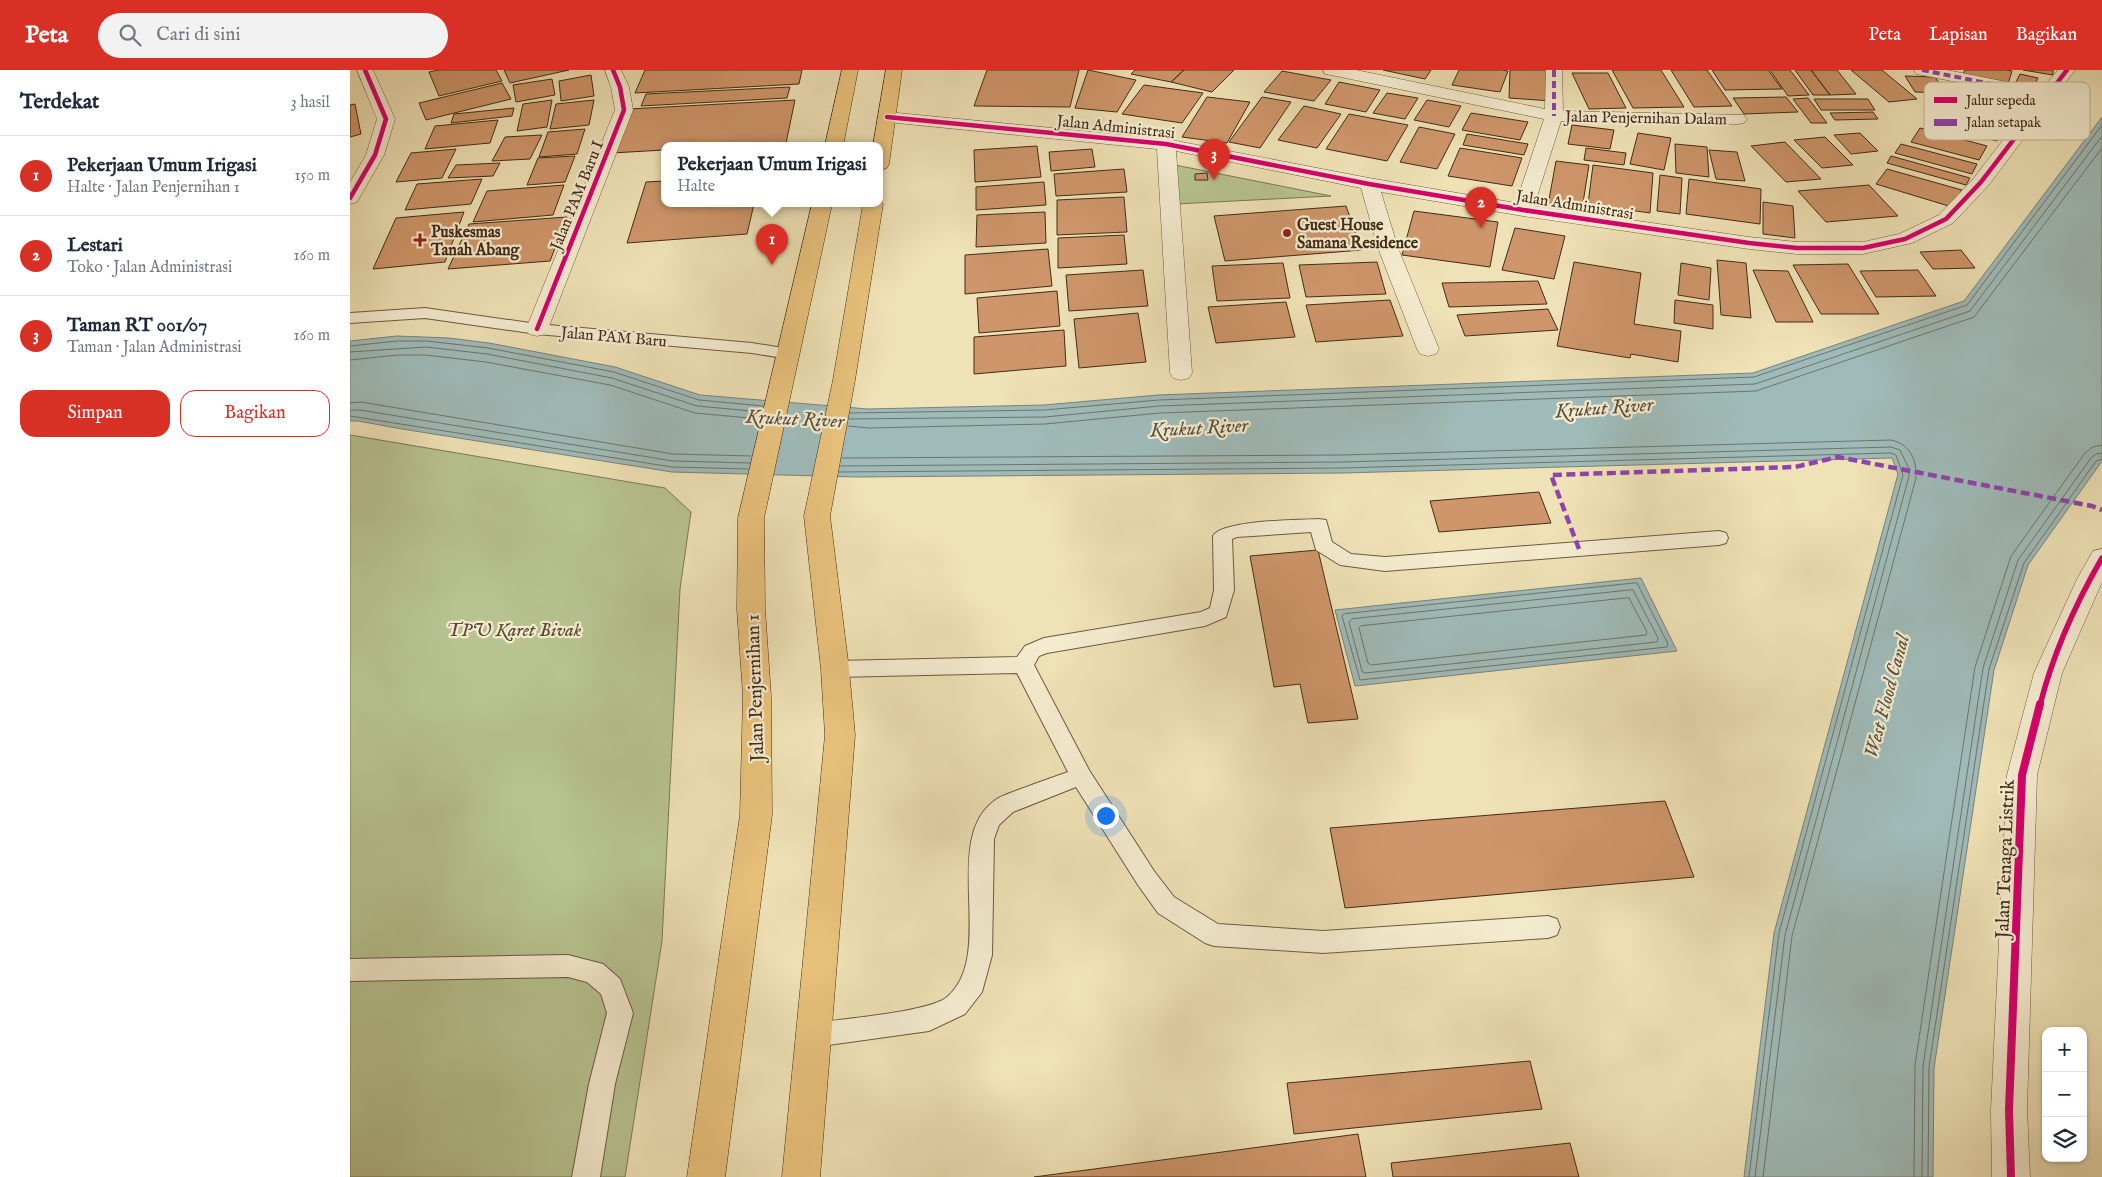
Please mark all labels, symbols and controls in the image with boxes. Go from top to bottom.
search box [98,13,448,58]
text: Peta [25,20,68,51]
icon: search [116,21,144,49]
text: Cari di sini [156,23,241,47]
text: Peta [1869,24,1901,47]
text: Lapisan [1929,24,1988,47]
text: Bagikan [2016,24,2077,47]
legend [1924,82,2090,140]
text: Terdekat [20,89,99,116]
text: Jalur sepeda [1964,92,2036,110]
text: 3 hasil [291,93,330,113]
street label: Jalan Penjernihan Dalam [1563,108,1727,130]
street label: Jalan Administrasi [1054,112,1176,144]
text: Jalan setapak [1964,114,2042,132]
street label: Jalan PAM Baru I [546,138,609,255]
pin: 3 [1198,139,1230,180]
popup [661,142,883,207]
text: Pekerjaan Umum Irigasi [677,153,867,177]
text: Pekerjaan Umum Irigasi [67,154,257,178]
text: 1 [33,166,39,186]
text: 150 m [295,166,330,186]
text: Halte [677,177,715,197]
text: Halte · Jalan Penjernihan 1 [67,178,240,198]
street label: Jalan Administrasi [1512,186,1635,225]
pin: 2 [1465,187,1497,228]
place label: Guest House Samana Residence [1297,216,1419,254]
place label: Puskesmas Tanah Abang [430,223,521,261]
pin: 1 [756,224,788,265]
marker: Guest House Samana Residence [1281,227,1293,239]
marker: Puskesmas Tanah Abang [413,233,427,247]
text: Lestari [67,234,123,258]
text: 2 [32,246,40,266]
text: 160 m [294,246,330,266]
text: Toko · Jalan Administrasi [67,258,232,278]
text: Taman RT 001/07 [67,314,207,338]
street label: Jalan PAM Baru [558,323,668,353]
text: 3 [33,326,39,346]
text: 160 m [294,326,330,346]
text: Taman · Jalan Administrasi [67,338,242,358]
button: Simpan [20,390,170,437]
button: Bagikan [180,390,330,437]
water label: Krukut River [1553,393,1655,424]
water label: Krukut River [744,404,846,435]
water label: Krukut River [1148,413,1250,444]
street label: Jalan Penjernihan 1 [741,614,771,764]
park label: TPU Karet Bivak [447,619,582,643]
water label: West Flood Canal [1859,630,1916,761]
street label: Jalan Tenaga Listrik [1991,778,2021,941]
your location [1093,803,1119,829]
map controls [2042,1027,2087,1162]
button: + [2042,1027,2087,1072]
button: − [2042,1072,2087,1117]
button: layers [2042,1117,2087,1162]

